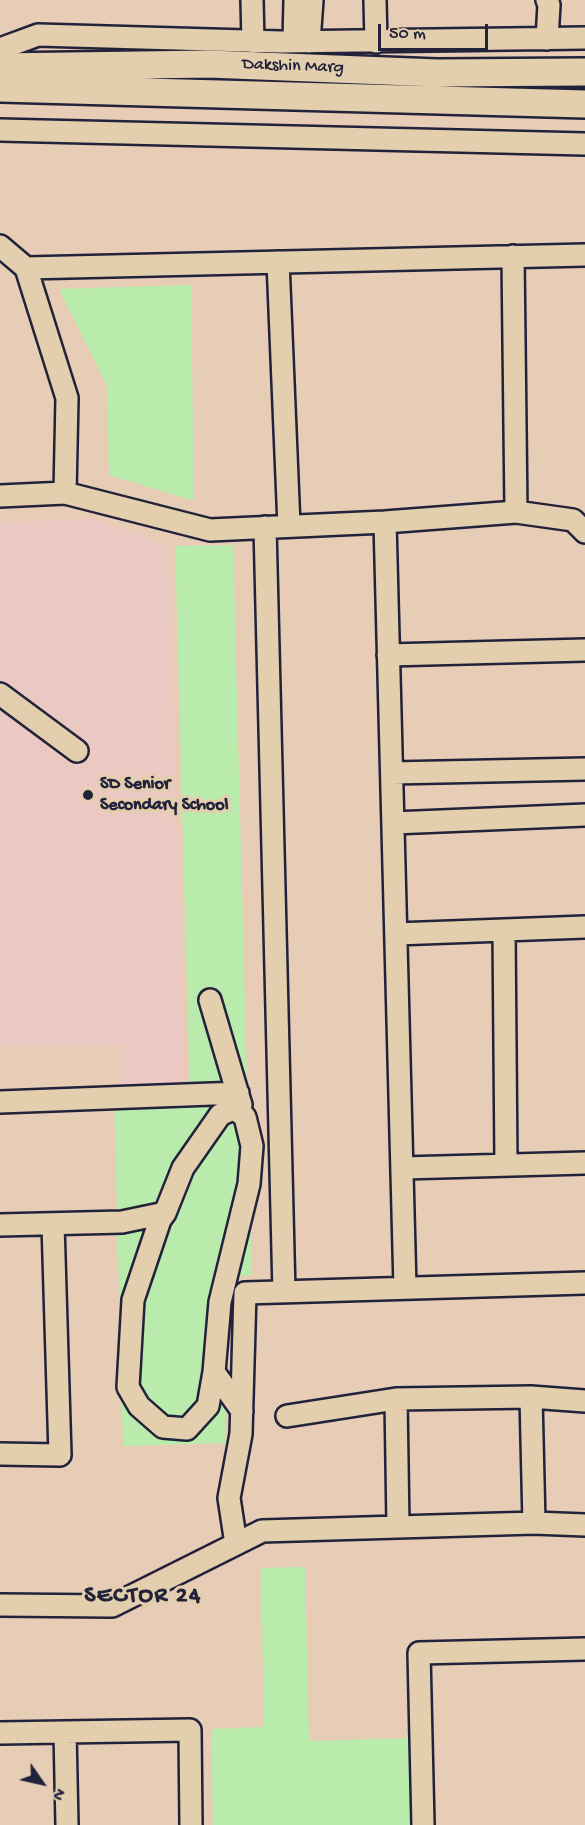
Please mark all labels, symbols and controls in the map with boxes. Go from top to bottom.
scale bar [381,12,490,50]
text: 50 m [389,24,426,45]
street label: Dakshin Marg [242,54,344,80]
place label: SD Senior Secondary School [100,774,228,816]
marker: SD Senior Secondary School [81,788,95,802]
district label: SECTOR 24 [84,1583,202,1611]
north arrow [12,1753,72,1813]
text: N [47,1784,68,1803]

